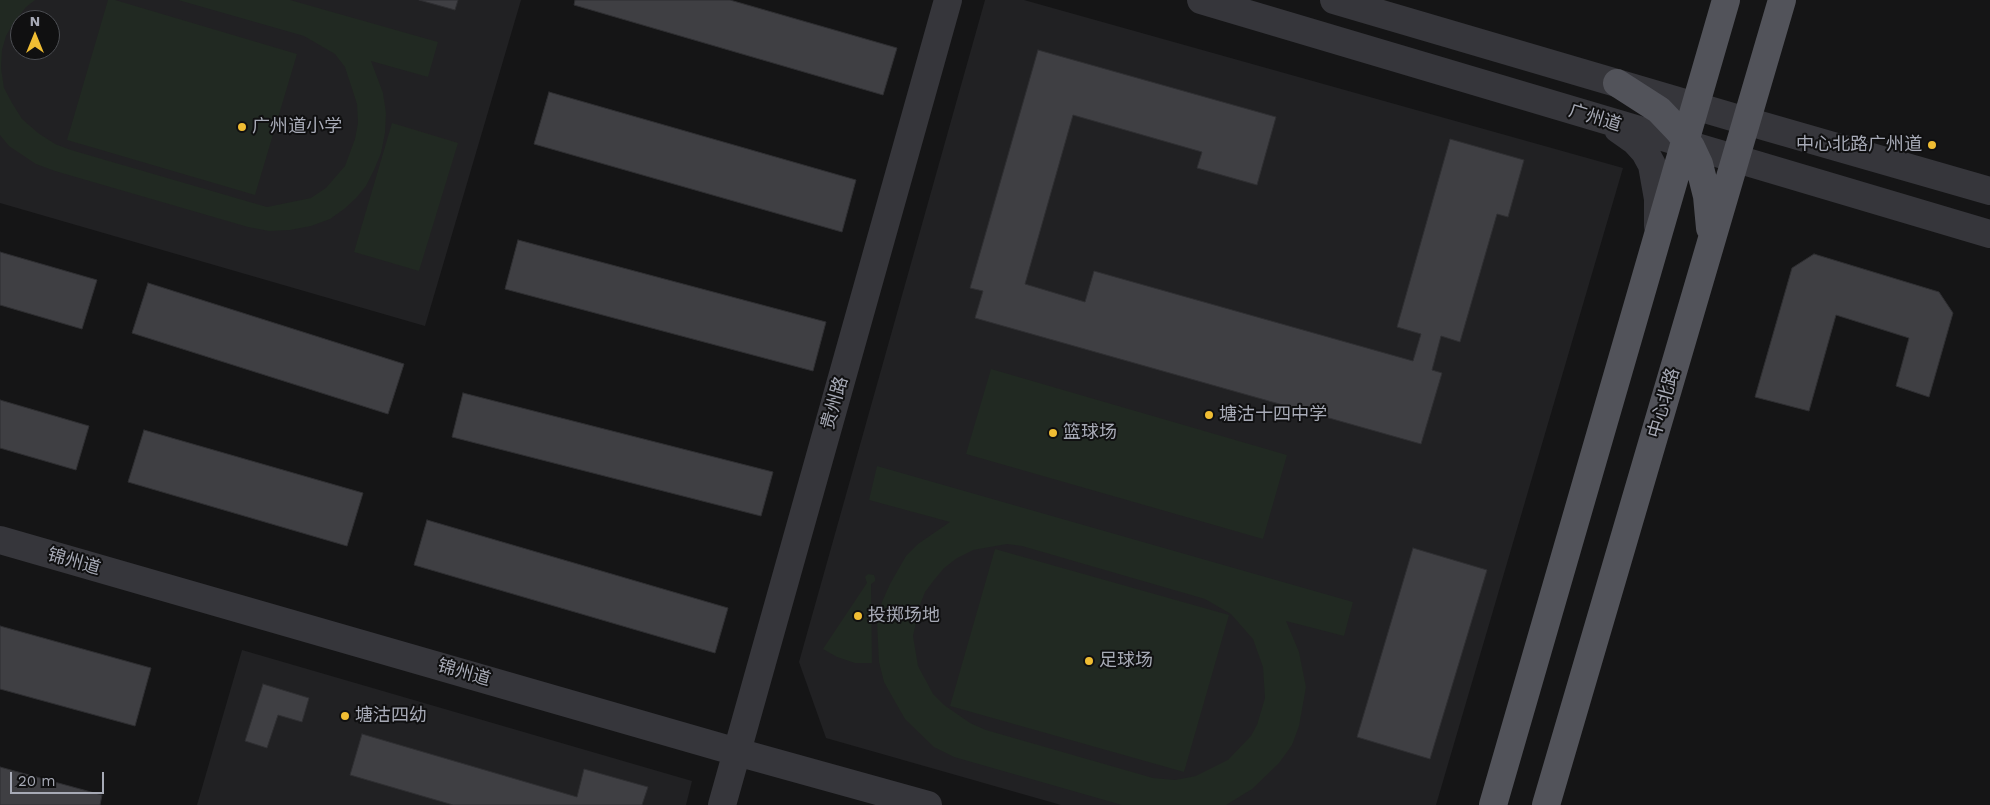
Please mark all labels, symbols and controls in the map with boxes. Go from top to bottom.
north arrow [10,10,60,60]
text: N [30,13,40,29]
street label: 广州道 [1566,100,1624,136]
place label: 广州道小学 [252,116,342,138]
marker: 广州道小学 [236,121,248,133]
place label: 中心北路广州道 [1796,134,1922,156]
marker: 中心北路广州道 [1926,139,1938,151]
street label: 中心北路 [1644,365,1684,441]
street label: 贵州路 [817,374,853,432]
place label: 塘沽十四中学 [1219,404,1327,426]
marker: 塘沽十四中学 [1203,409,1215,421]
place label: 篮球场 [1063,422,1117,444]
marker: 篮球场 [1047,427,1059,439]
street label: 锦州道 [45,544,103,580]
place label: 投掷场地 [868,605,940,627]
marker: 投掷场地 [852,610,864,622]
place label: 足球场 [1099,650,1153,672]
street label: 锦州道 [435,655,493,691]
marker: 足球场 [1083,655,1095,667]
place label: 塘沽四幼 [355,705,427,727]
marker: 塘沽四幼 [339,710,351,722]
scale bar [12,762,106,794]
text: 20 m [18,772,56,790]

